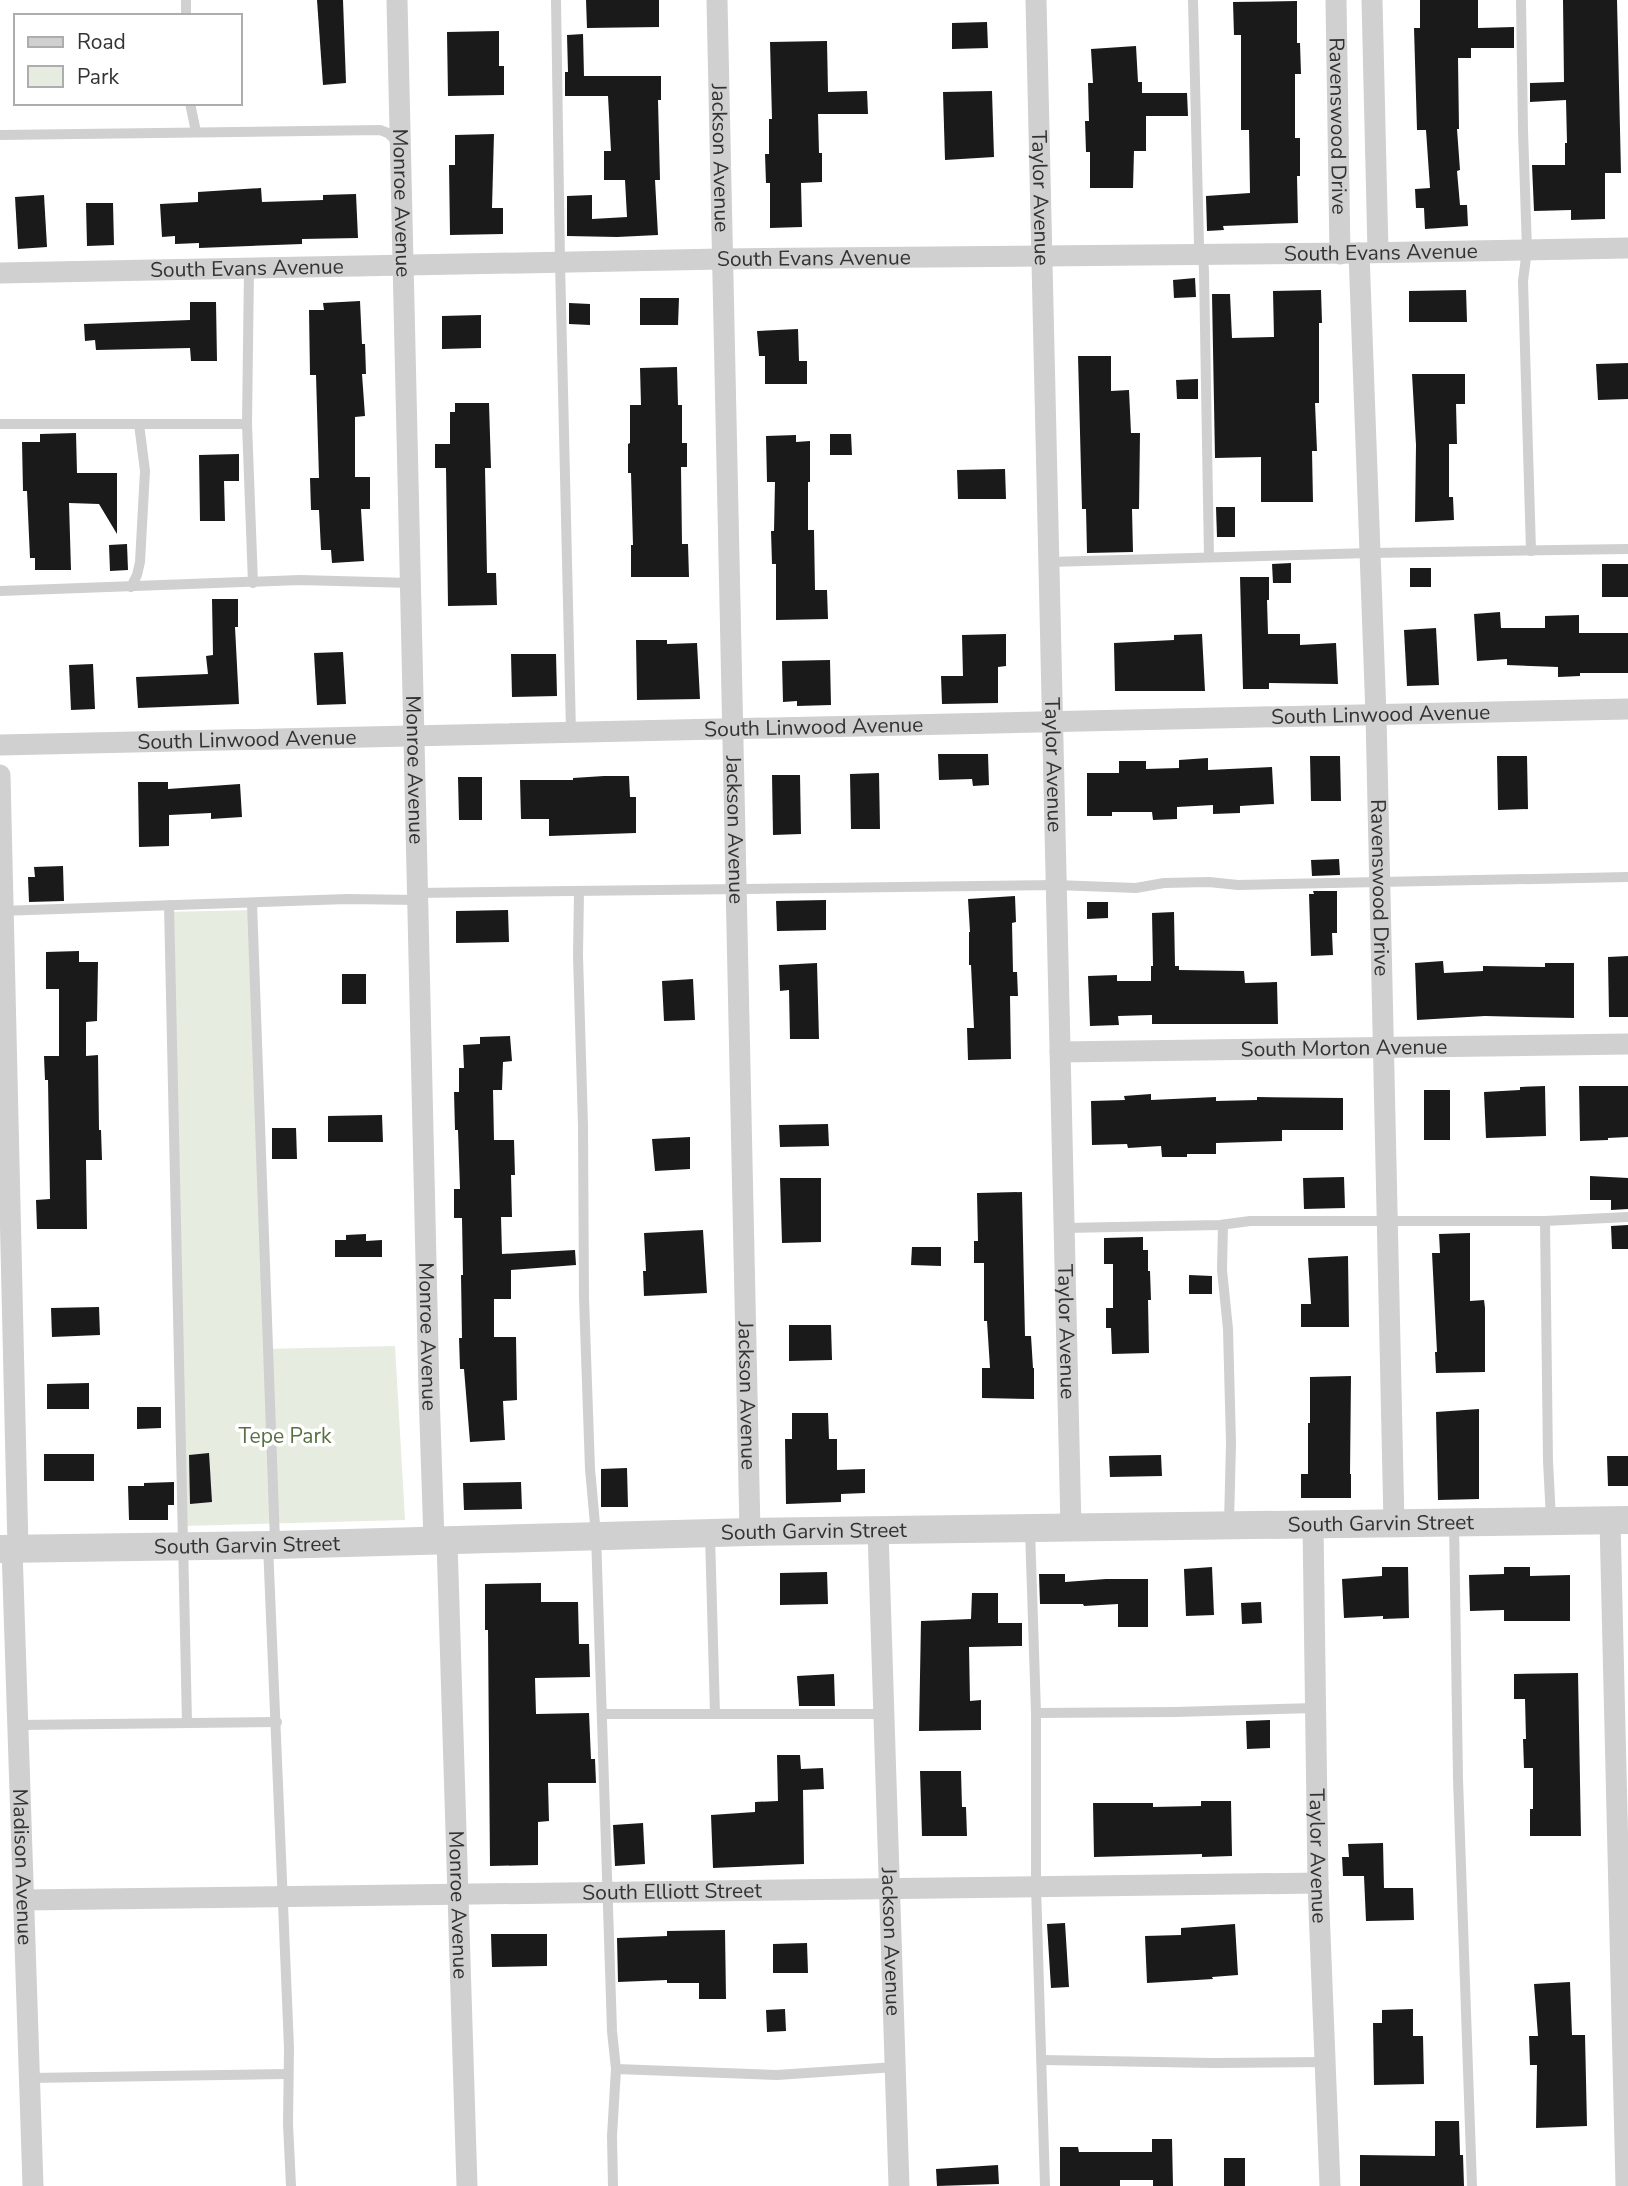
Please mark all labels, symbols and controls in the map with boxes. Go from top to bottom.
legend [14,14,242,105]
text: Road [77,28,126,56]
street label: Ravenswood Drive [1323,37,1353,215]
text: Park [77,63,119,91]
street label: Jackson Avenue [705,82,736,233]
street label: Monroe Avenue [386,128,417,278]
street label: Taylor Avenue [1025,130,1056,266]
street label: South Evans Avenue [1284,237,1478,268]
street label: South Evans Avenue [717,243,911,273]
street label: South Evans Avenue [150,252,344,284]
street label: Monroe Avenue [399,695,430,844]
street label: Taylor Avenue [1038,697,1069,833]
street label: South Linwood Avenue [1271,698,1491,731]
street label: South Linwood Avenue [704,711,924,743]
street label: South Linwood Avenue [137,723,357,756]
street label: Jackson Avenue [719,754,750,904]
street label: Ravenswood Drive [1364,799,1396,977]
street label: South Morton Avenue [1240,1033,1447,1063]
street label: Monroe Avenue [412,1262,444,1411]
street label: Taylor Avenue [1051,1264,1082,1400]
street label: Jackson Avenue [731,1320,763,1470]
park label: Tepe Park [239,1422,332,1450]
street label: South Garvin Street [1288,1508,1475,1539]
street label: South Garvin Street [720,1516,908,1547]
street label: South Garvin Street [154,1529,341,1561]
street label: Madison Avenue [6,1788,39,1946]
street label: Taylor Avenue [1303,1788,1334,1924]
street label: Monroe Avenue [442,1830,475,1980]
street label: Jackson Avenue [875,1866,908,2017]
street label: South Elliott Street [582,1876,762,1907]

